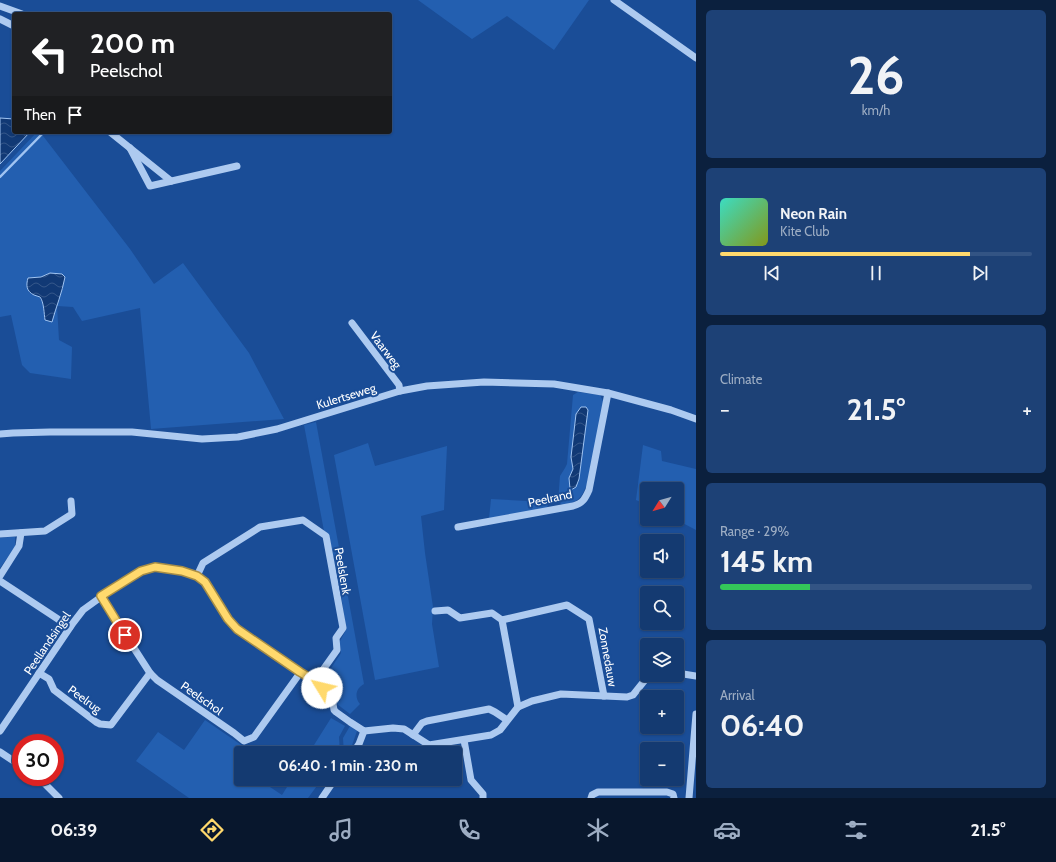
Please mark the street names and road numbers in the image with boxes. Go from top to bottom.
street label: Vaarweg [367,328,406,372]
street label: Kulertseweg [314,380,379,412]
street label: Peelrand [527,486,573,510]
street label: Peelslenk [331,546,355,596]
street label: Peellandsingel [20,608,74,677]
street label: Zonnedauw [595,626,621,688]
street label: Peelschol [178,678,226,718]
street label: Peelrug [65,682,106,717]

